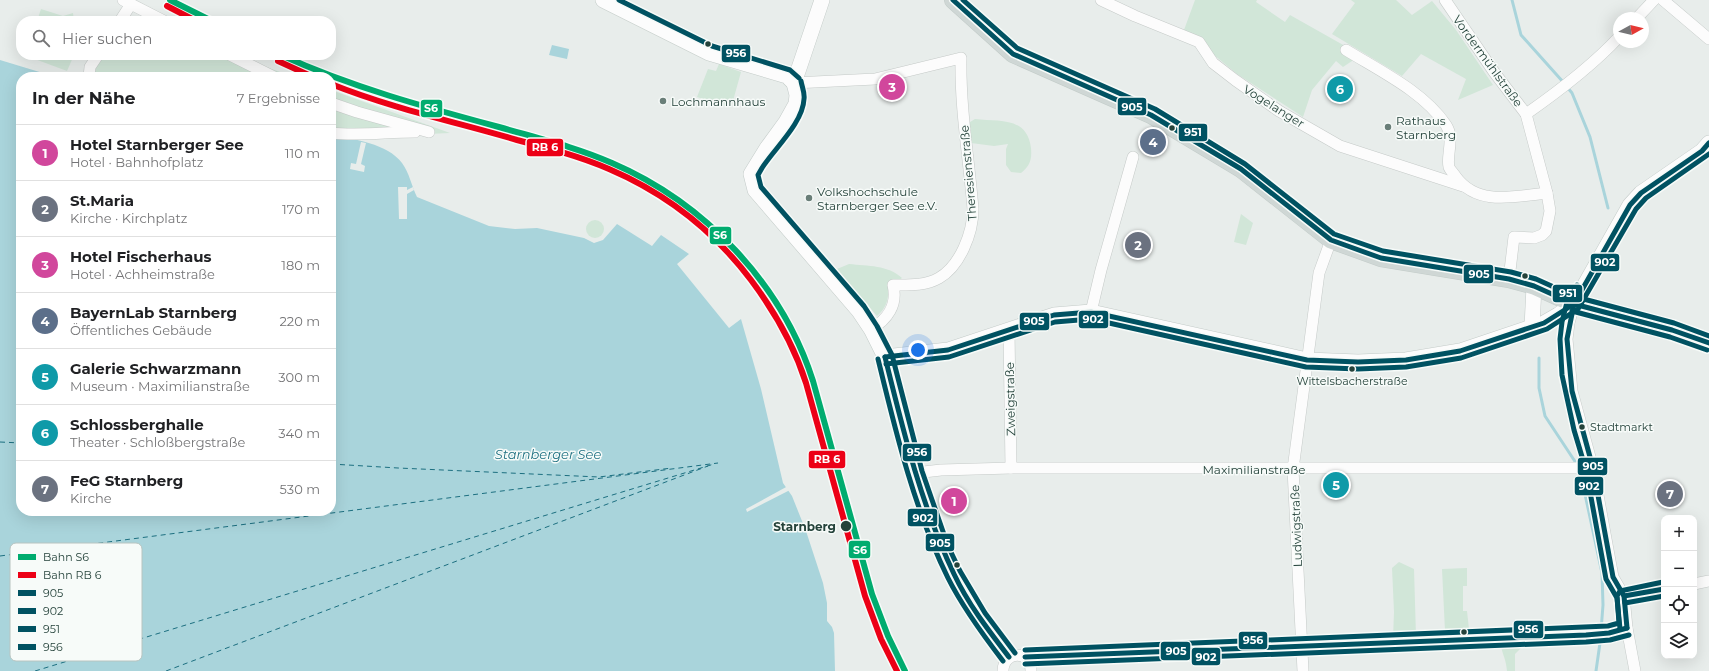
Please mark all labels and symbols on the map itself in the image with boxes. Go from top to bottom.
street label: Vordermühlstraße [1450,12,1526,110]
north arrow [1613,12,1649,48]
unlabelled marker [703,39,713,49]
line badge: 956 [721,44,751,63]
text: 956 [726,46,746,60]
pin: 3 [879,72,905,102]
pin: 6 [1327,74,1353,104]
street label: Vogelanger [1241,81,1308,131]
place label: Lochmannhaus [671,94,766,109]
marker: Lochmannhaus [658,96,668,106]
line badge: 905 [1117,97,1147,116]
line badge: S6 [420,99,443,118]
text: 905 [1121,100,1143,114]
text: S6 [424,101,438,115]
place label: Rathaus Starnberg [1396,113,1456,142]
marker: Rathaus Starnberg [1383,122,1393,132]
unlabelled marker [1167,123,1177,133]
line badge: 951 [1178,123,1208,142]
street label: Theresienstraße [956,125,980,221]
text: 951 [1184,125,1202,139]
pin: 4 [1140,127,1166,157]
line badge: RB 6 [526,138,564,157]
text: RB 6 [532,140,558,154]
place label: Volkshochschule Starnberger See e.V. [817,184,937,213]
marker: Volkshochschule Starnberger See e.V. [804,193,814,203]
line badge: S6 [709,226,732,245]
text: S6 [713,228,727,242]
pin: 2 [1125,230,1151,260]
line badge: 902 [1590,253,1620,272]
text: 902 [1595,255,1616,269]
line badge: 905 [1463,264,1494,284]
text: 905 [1468,267,1490,281]
unlabelled marker [1520,271,1530,281]
line badge: 951 [1552,284,1583,303]
text: 951 [1559,286,1577,300]
line badge: 902 [1078,310,1109,329]
line badge: 905 [1019,312,1050,331]
text: 902 [1083,312,1104,326]
text: 905 [1023,314,1045,328]
your location [908,340,928,360]
street label: Zweigstraße [1002,362,1018,436]
marker: Wittelsbacherstraße [1347,364,1357,374]
place label: Wittelsbacherstraße [1296,374,1408,388]
place label: Stadtmarkt [1590,420,1653,434]
marker: Stadtmarkt [1577,422,1587,432]
line badge: 956 [902,443,932,462]
text: 956 [907,445,927,459]
water label: Starnberger See [495,446,601,462]
line badge: RB 6 [808,450,846,469]
text: RB 6 [814,452,840,466]
line badge: 905 [1577,457,1608,476]
text: 905 [1582,459,1604,473]
street label: Maximilianstraße [1202,462,1306,477]
pin: 5 [1323,470,1349,500]
line badge: 902 [1574,476,1604,496]
text: 902 [1579,479,1600,493]
pin: 7 [1657,479,1683,509]
street label: Ludwigstraße [1287,484,1305,568]
pin: 1 [941,486,967,516]
line badge: 902 [907,508,938,527]
text: 902 [913,511,934,525]
place label: Starnberg [773,519,836,534]
marker: Starnberg [839,519,853,533]
line badge: 905 [925,533,955,552]
text: 905 [929,536,951,550]
line badge: S6 [848,540,871,559]
legend [10,543,142,661]
text: S6 [853,543,867,557]
text: Bahn S6 [43,550,89,564]
unlabelled marker [952,560,962,570]
text: Bahn RB 6 [43,568,102,582]
text: 905 [43,586,63,600]
text: 902 [43,604,63,618]
line badge: 956 [1513,620,1544,639]
text: 951 [43,622,60,636]
text: 956 [1518,622,1538,636]
unlabelled marker [1459,627,1469,637]
line badge: 956 [1238,631,1268,650]
text: 956 [1243,633,1263,647]
text: 956 [43,640,63,654]
line badge: 905 [1160,641,1191,661]
text: 905 [1165,644,1187,658]
line badge: 902 [1191,647,1221,666]
text: 902 [1196,650,1217,664]

